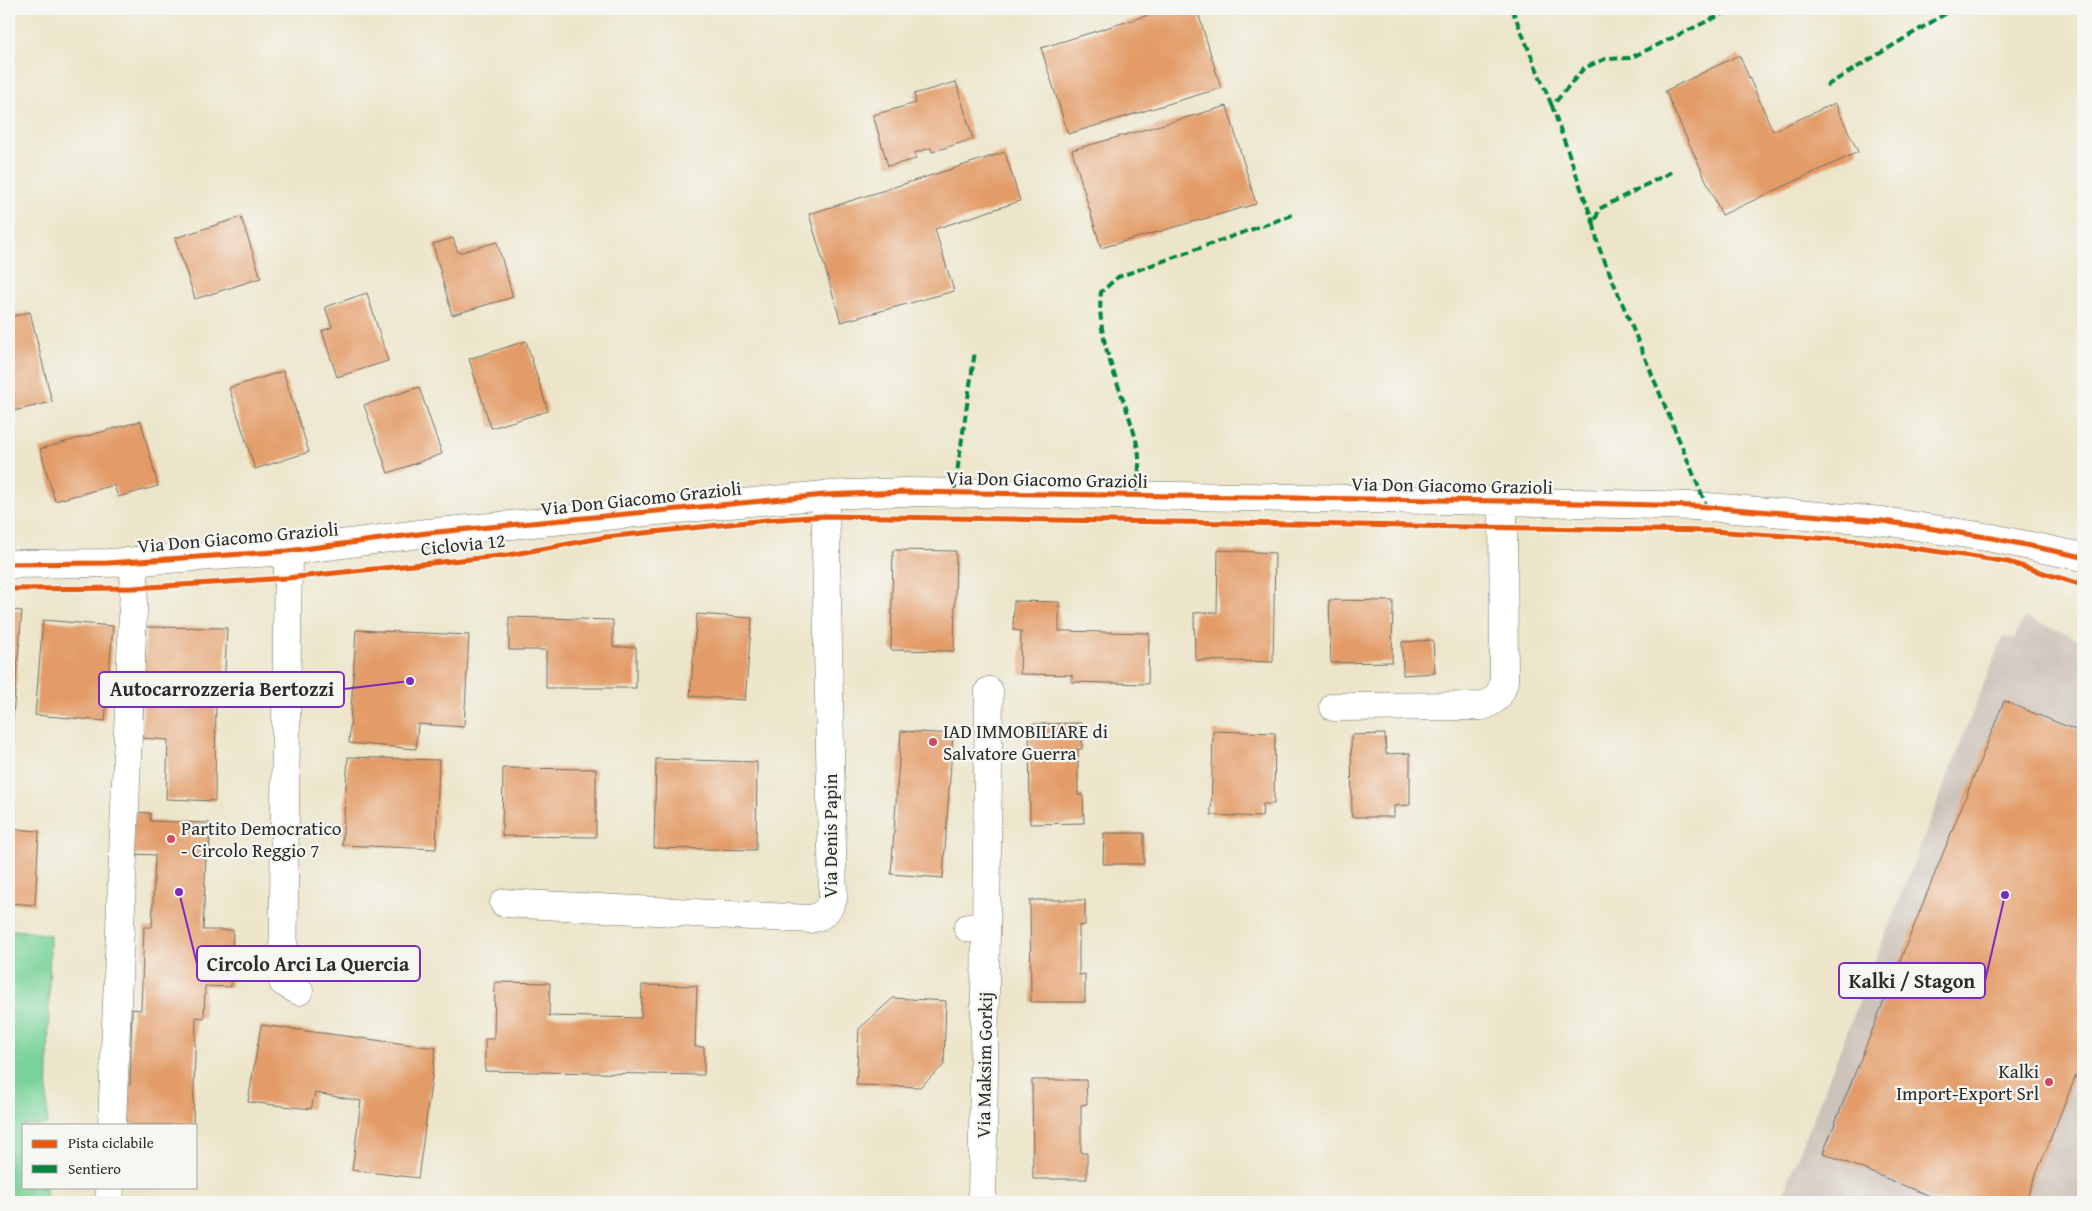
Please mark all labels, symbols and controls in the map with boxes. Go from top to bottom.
street label: Via Don Giacomo Grazioli [946,463,1148,495]
street label: Via Don Giacomo Grazioli [1351,469,1553,501]
street label: Via Don Giacomo Grazioli [539,474,743,522]
street label: Via Don Giacomo Grazioli [136,514,340,560]
street label: Ciclovia 12 [419,526,507,562]
callout: Autocarrozzeria Bertozzi [99,672,344,707]
text: Autocarrozzeria Bertozzi [110,674,334,703]
place label: IAD IMMOBILIARE di Salvatore Guerra [943,717,1108,767]
marker: IAD IMMOBILIARE di Salvatore Guerra [927,736,939,748]
street label: Via Denis Papin [816,773,844,898]
place label: Partito Democratico - Circolo Reggio 7 [181,814,342,864]
marker: Partito Democratico - Circolo Reggio 7 [165,833,177,845]
callout: Circolo Arci La Quercia [197,946,420,981]
text: Circolo Arci La Quercia [207,949,410,978]
callout: Kalki / Stagon [1839,963,1985,998]
text: Kalki / Stagon [1849,966,1975,995]
street label: Via Maksim Gorkij [969,991,999,1139]
place label: Kalki Import-Export Srl [1896,1057,2039,1107]
marker: Kalki Import-Export Srl [2043,1076,2055,1088]
legend [22,1124,198,1188]
text: Pista ciclabile [68,1132,154,1153]
text: Sentiero [68,1158,121,1179]

